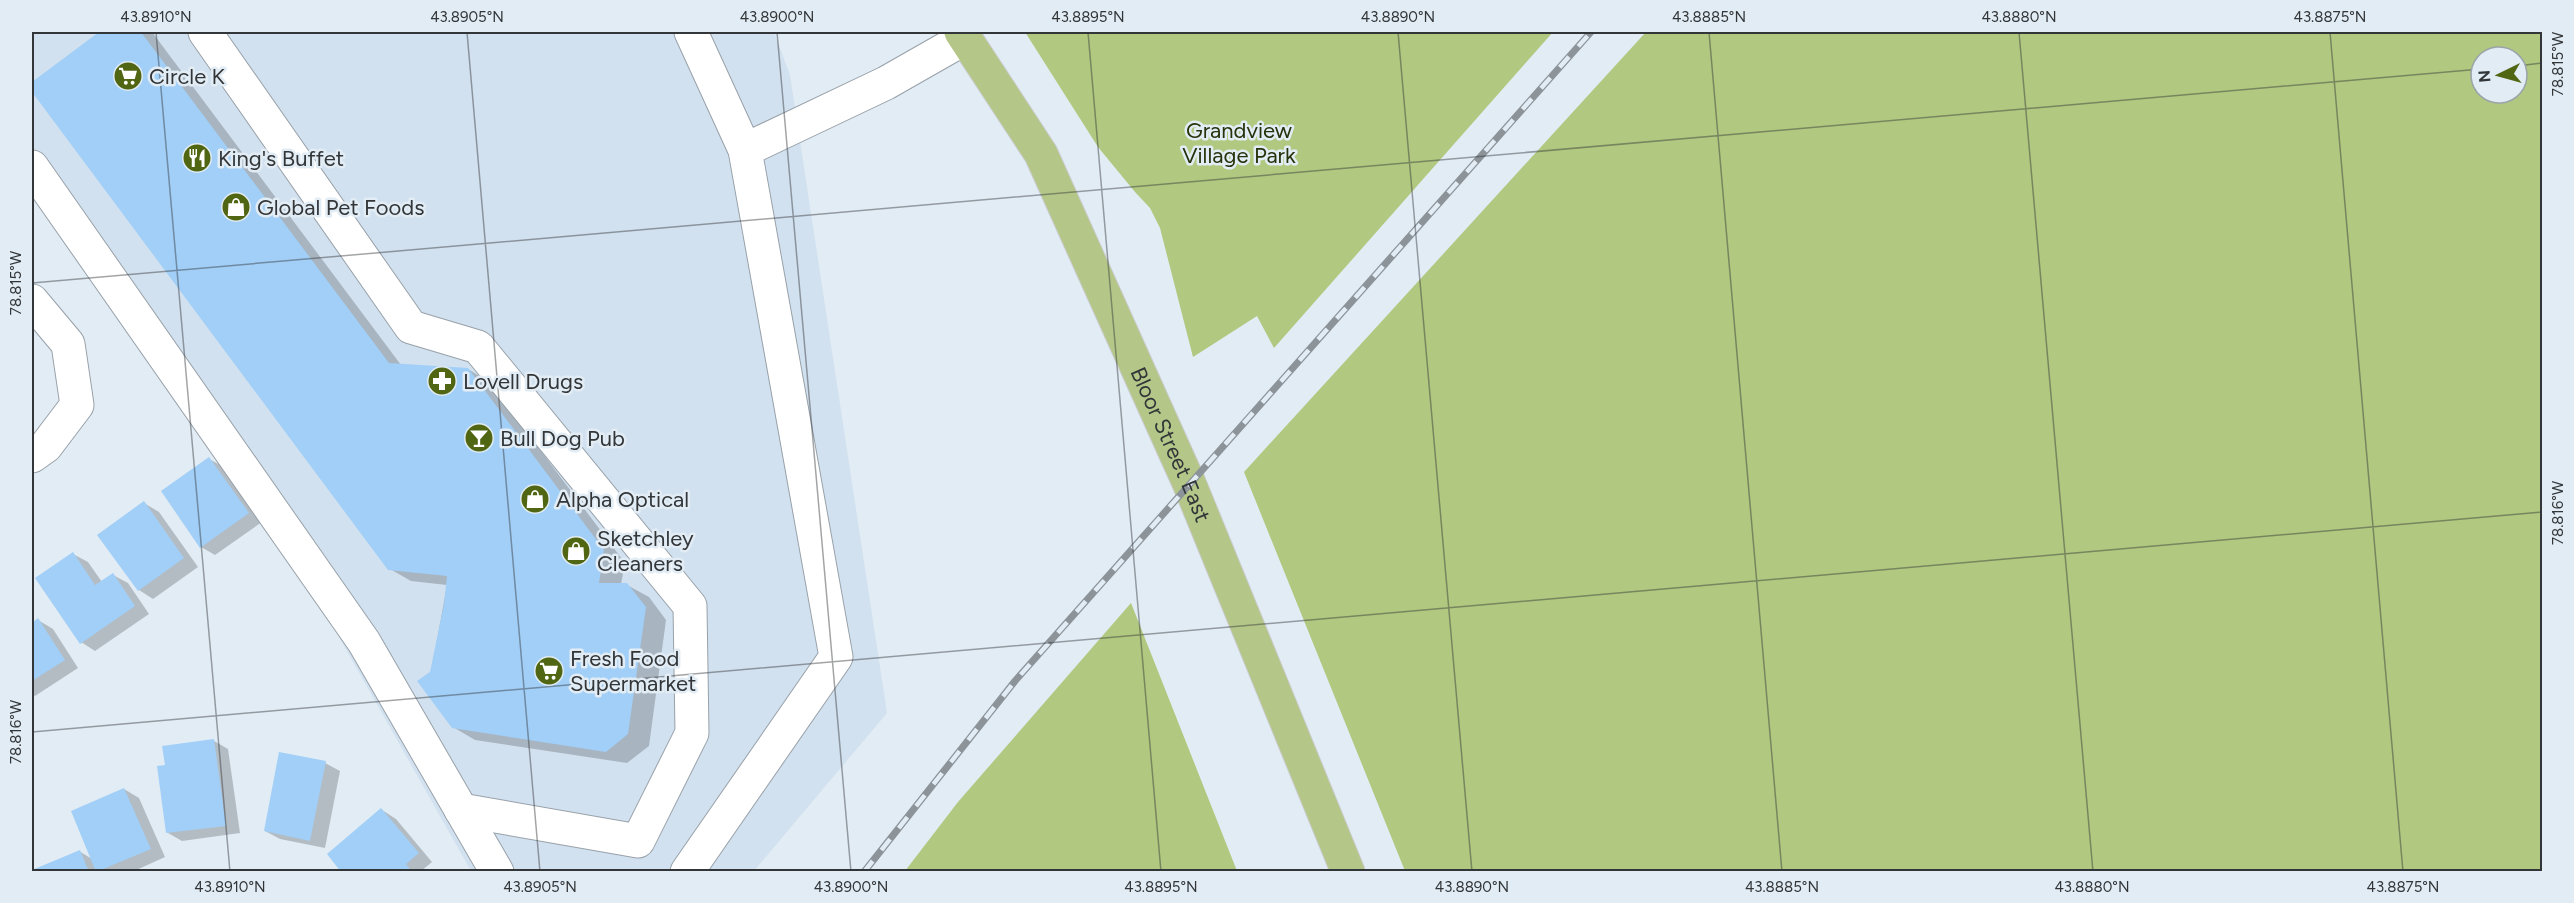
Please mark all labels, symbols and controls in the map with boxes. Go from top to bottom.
text: 43.8910°N [120,8,192,26]
text: 43.8905°N [430,8,504,26]
text: 43.8900°N [740,8,814,26]
text: 43.8895°N [1051,8,1125,26]
text: 43.8890°N [1361,8,1435,26]
text: 43.8885°N [1672,8,1746,26]
text: 43.8880°N [1982,8,2057,26]
text: 43.8875°N [2294,8,2366,26]
text: 78.815°W [2549,31,2567,96]
north arrow [2469,45,2529,105]
supermarket icon: Circle K [112,60,144,92]
place label: Circle K [149,63,226,90]
text: N [2475,69,2495,83]
park label: Grandview Village Park [1182,117,1296,169]
restaurant icon: King's Buffet [181,142,213,174]
place label: King's Buffet [218,145,344,172]
shop icon: Global Pet Foods [220,191,252,223]
place label: Global Pet Foods [257,194,424,221]
text: 78.815°W [7,250,25,315]
street label: Bloor Street East [1125,363,1217,526]
pharmacy icon: Lovell Drugs [426,365,458,397]
place label: Lovell Drugs [463,368,583,395]
bar icon: Bull Dog Pub [463,422,495,454]
place label: Bull Dog Pub [500,425,625,452]
text: 78.816°W [2549,480,2567,545]
shop icon: Alpha Optical [519,483,551,515]
place label: Alpha Optical [556,486,689,513]
place label: Sketchley Cleaners [597,525,694,577]
shop icon: Sketchley Cleaners [560,535,592,567]
place label: Fresh Food Supermarket [570,645,696,697]
supermarket icon: Fresh Food Supermarket [533,655,565,687]
text: 78.816°W [7,699,25,764]
text: 43.8910°N [194,878,266,896]
text: 43.8905°N [503,878,577,896]
text: 43.8900°N [814,878,888,896]
text: 43.8895°N [1124,878,1198,896]
text: 43.8890°N [1435,878,1509,896]
text: 43.8885°N [1745,878,1819,896]
text: 43.8880°N [2055,878,2130,896]
text: 43.8875°N [2367,878,2439,896]

